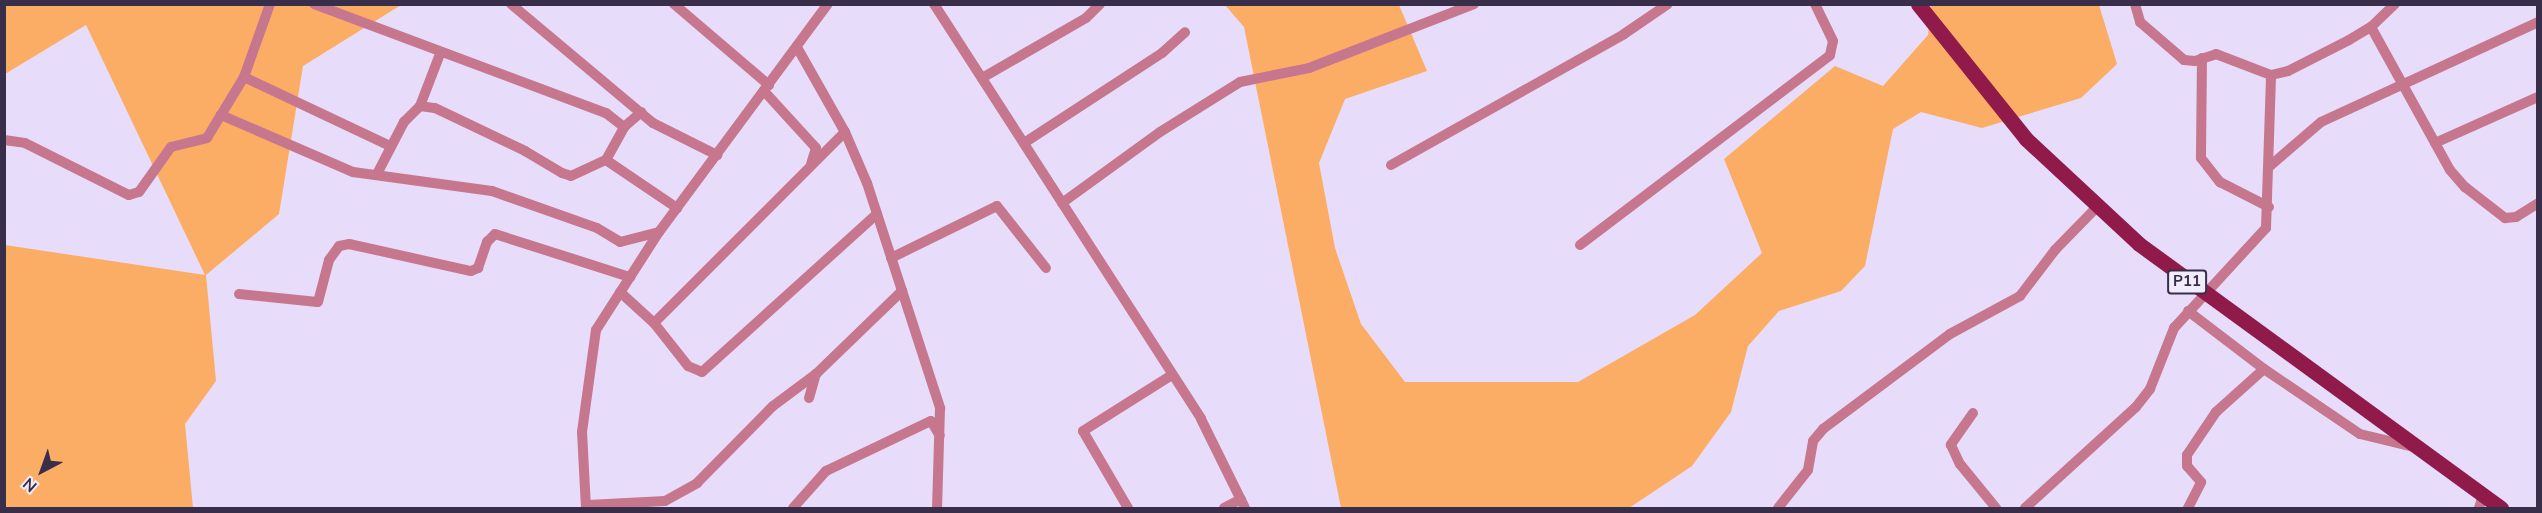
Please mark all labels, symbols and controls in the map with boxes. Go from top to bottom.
road number: P11 [2166,270,2208,294]
north arrow [12,441,72,501]
text: N [18,472,42,497]

